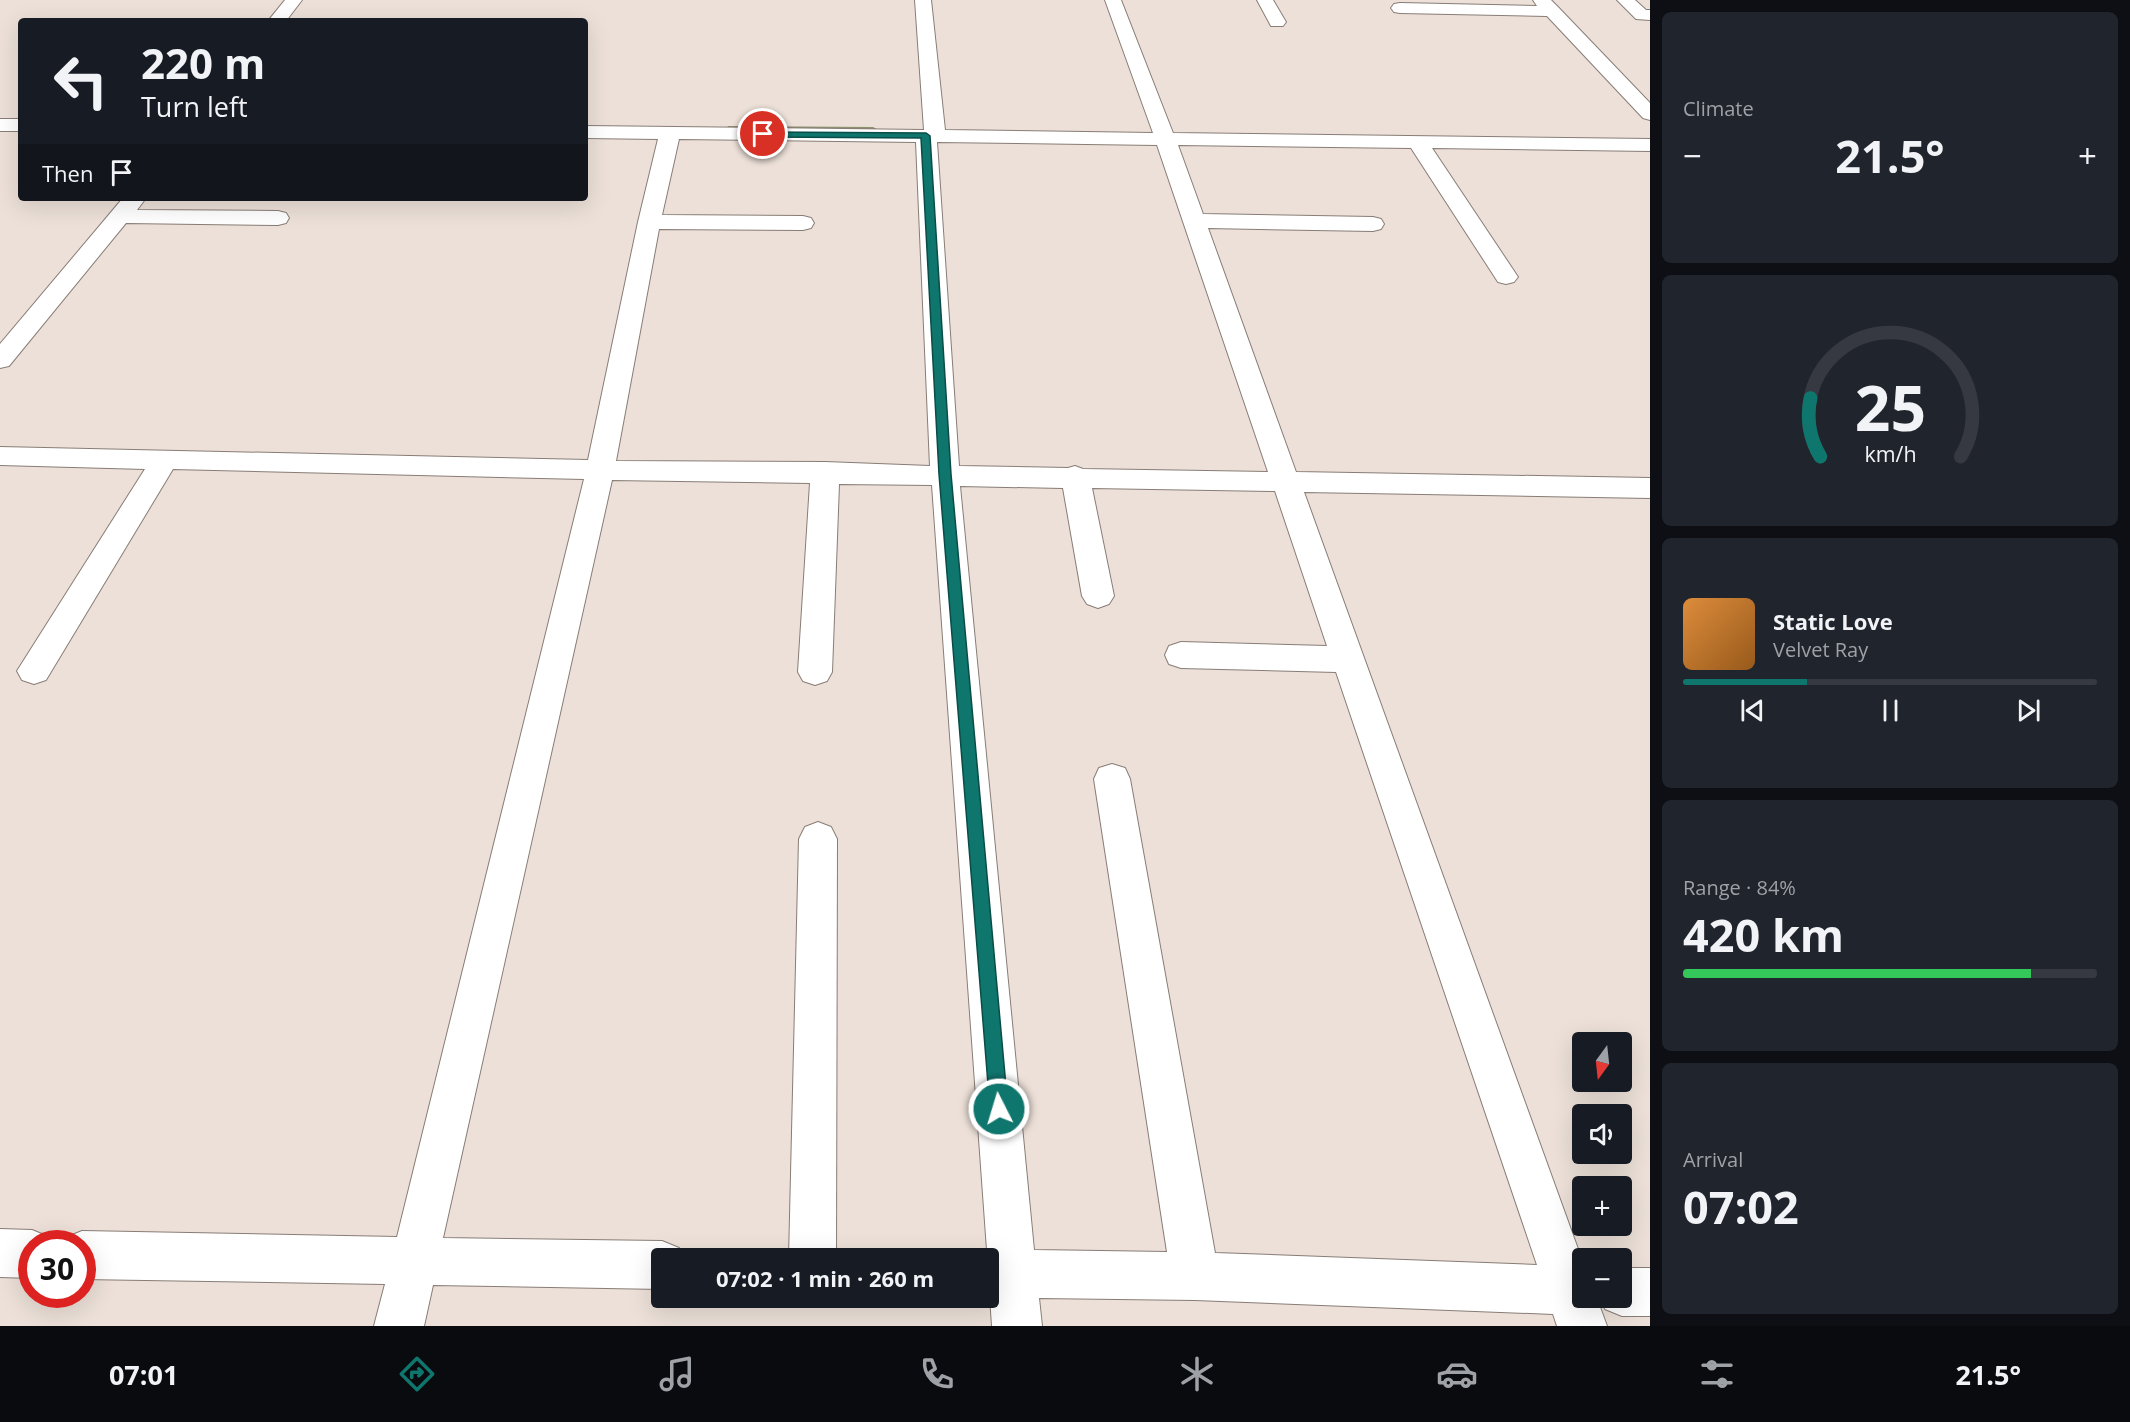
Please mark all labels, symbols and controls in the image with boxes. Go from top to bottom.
text: 220 m [141,34,265,91]
icon: left [42,42,120,120]
text: Turn left [141,88,248,125]
text: Climate [1683,95,1754,122]
pin [737,108,788,159]
icon: arrive [746,117,779,150]
text: 21.5° [1835,125,1945,186]
text: − [1683,133,1702,178]
text: + [2078,133,2097,178]
icon: arrive [105,156,138,189]
text: Then [42,158,93,188]
text: 25 [1854,364,1926,449]
text: km/h [1864,440,1916,469]
text: Static Love [1773,606,1893,636]
text: Velvet Ray [1773,636,1868,663]
icon: previous [1736,694,1769,727]
icon: pause [1874,694,1907,727]
icon: next [2012,694,2045,727]
text: Range · 84% [1683,874,1796,901]
text: 420 km [1683,904,1844,965]
north arrow [1572,1032,1632,1092]
map controls [1572,1032,1632,1308]
position arrow [967,1077,1031,1141]
button: sound [1572,1104,1632,1164]
text: Arrival [1683,1146,1743,1173]
button: + [1572,1176,1632,1236]
text: 07:02 [1683,1176,1799,1237]
speed limit sign: 30 [18,1230,96,1308]
button: − [1572,1248,1632,1308]
text: 07:02 · 1 min · 260 m [716,1263,934,1293]
icon: directions [396,1353,438,1395]
icon: music [656,1353,698,1395]
icon: phone [916,1353,958,1395]
icon: climate [1176,1353,1218,1395]
icon: car [1436,1353,1478,1395]
icon: filters [1696,1353,1738,1395]
text: 07:01 [109,1356,178,1393]
text: 21.5° [1955,1356,2021,1393]

